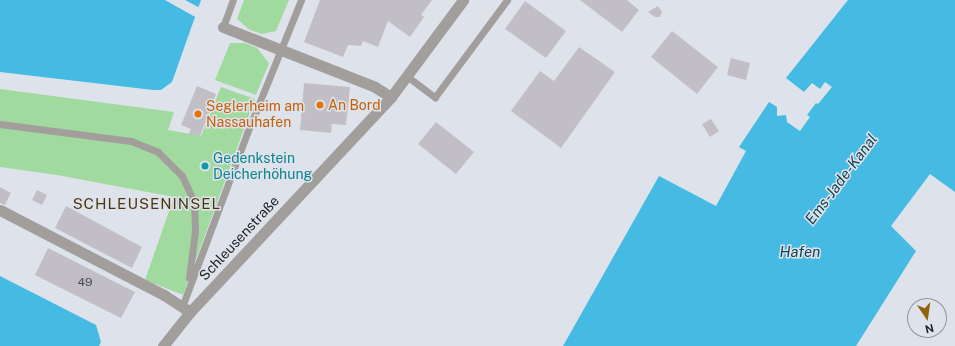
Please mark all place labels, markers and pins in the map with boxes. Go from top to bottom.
place label: An Bord [328,97,380,113]
place label: Seglerheim am Nassauhafen [206,98,304,130]
marker: An Bord [315,100,325,110]
marker: Seglerheim am Nassauhafen [193,109,203,119]
place label: Gedenkstein Deicherhöhung [213,150,312,182]
marker: Gedenkstein Deicherhöhung [200,161,210,171]

